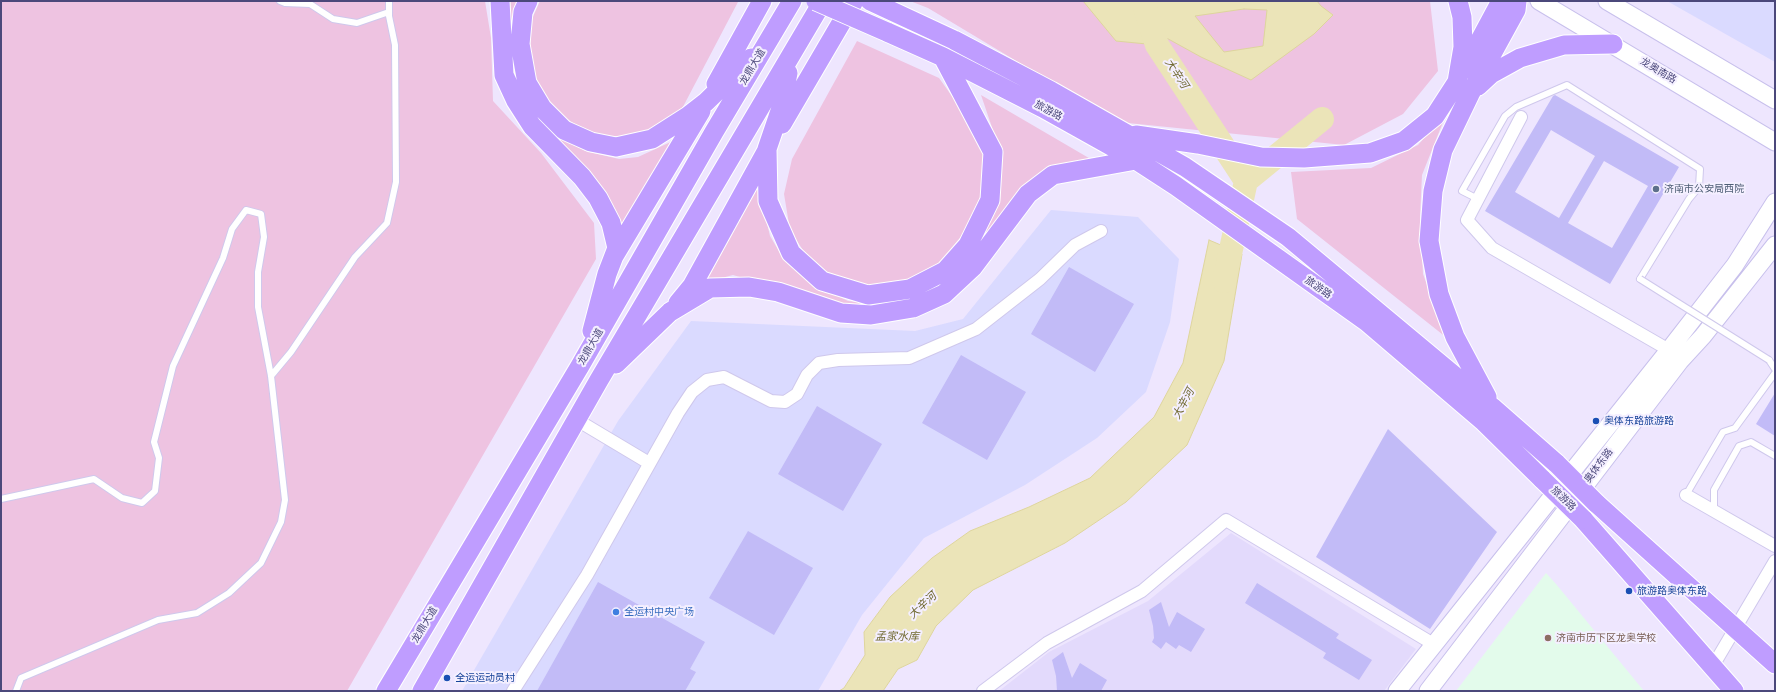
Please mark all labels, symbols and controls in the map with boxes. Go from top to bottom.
street label: 龙鼎大道 [738,47,768,87]
street label: 龙奥南路 [1638,56,1678,86]
water label: 大辛河 [1161,57,1191,91]
street label: 旅游路 [1032,98,1064,124]
place label: 济南市公安局西院 [1664,183,1744,195]
marker: 济南市公安局西院 [1651,184,1661,194]
street label: 旅游路 [1302,274,1334,302]
street label: 龙鼎大道 [576,327,606,367]
water label: 大辛河 [1170,386,1198,422]
place label: 奥体东路旅游路 [1604,415,1674,427]
marker: 奥体东路旅游路 [1591,416,1601,426]
street label: 奥体东路 [1582,446,1616,486]
street label: 旅游路 [1548,484,1578,514]
place label: 旅游路奥体东路 [1637,585,1707,597]
marker: 旅游路奥体东路 [1624,586,1634,596]
water label: 大辛河 [906,590,940,622]
street label: 龙鼎大道 [410,605,440,645]
place label: 全运村中央广场 [624,606,694,618]
marker: 全运村中央广场 [611,607,621,617]
water label: 孟家水库 [875,630,919,644]
place label: 济南市历下区龙奥学校 [1556,632,1656,644]
marker: 济南市历下区龙奥学校 [1543,633,1553,643]
place label: 全运运动员村 [455,672,515,684]
marker: 全运运动员村 [442,673,452,683]

